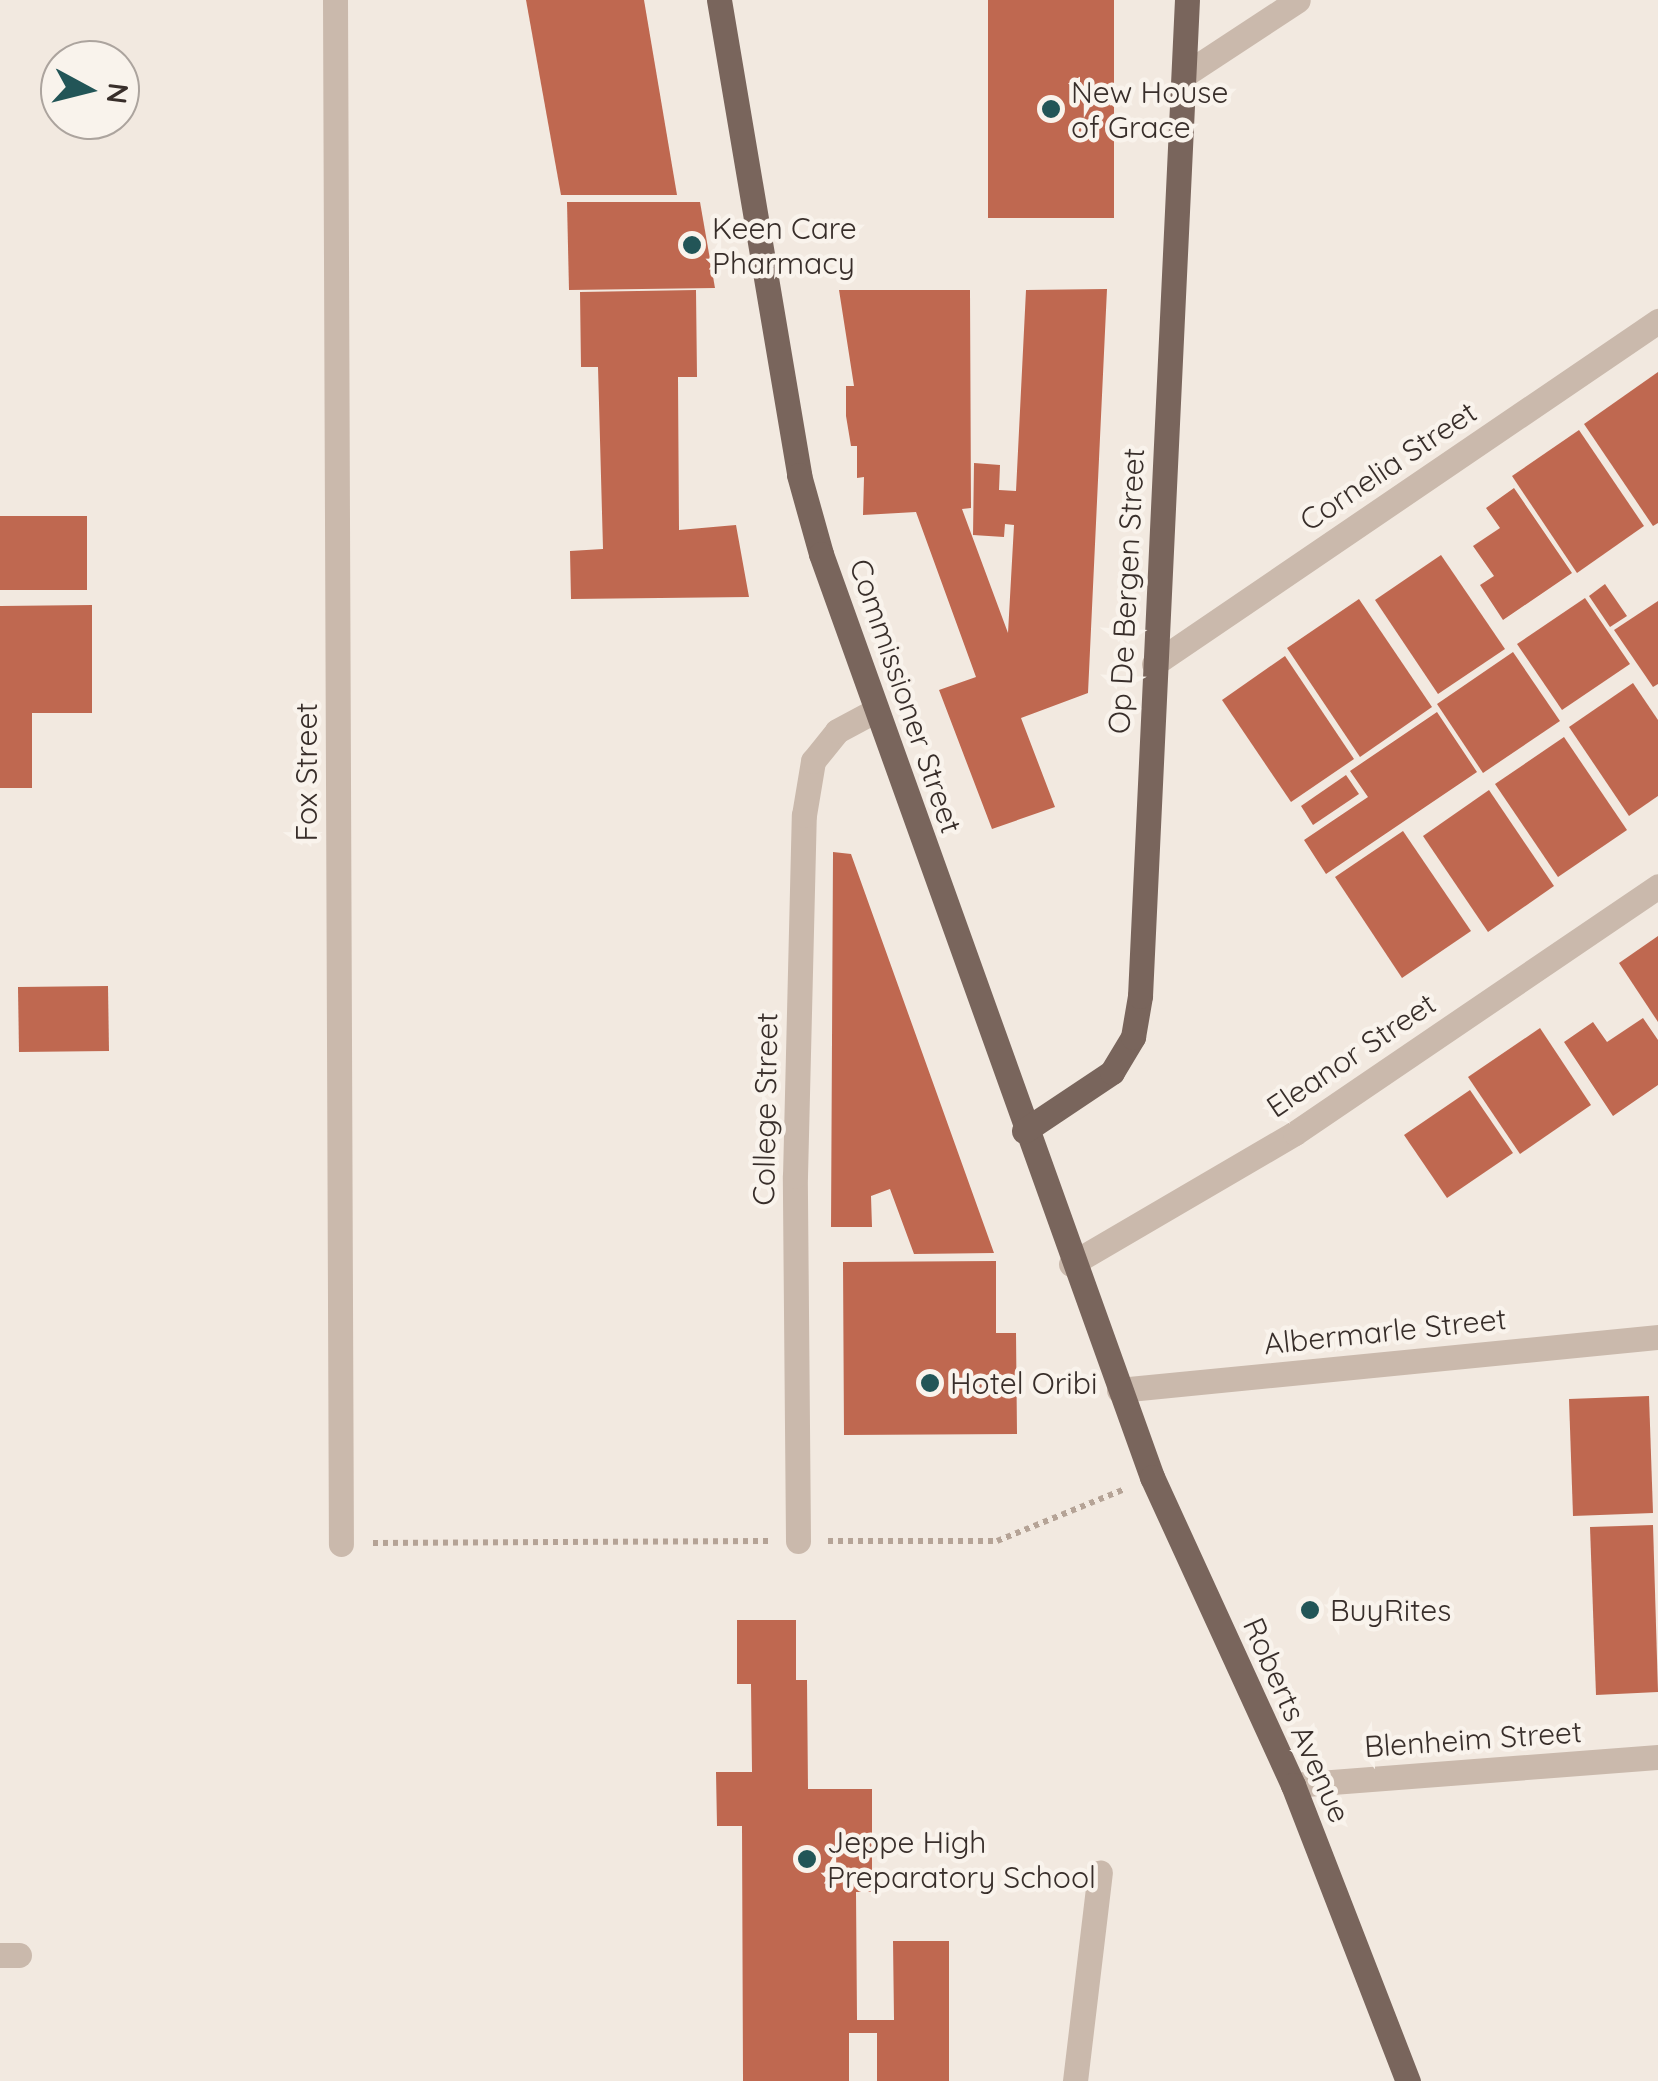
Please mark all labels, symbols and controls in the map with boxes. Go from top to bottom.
north arrow [40,40,140,140]
place label: New House of Grace [1071,74,1228,144]
text: N [100,81,137,106]
marker: New House of Grace [1040,98,1062,120]
place label: Keen Care Pharmacy [712,210,857,280]
marker: Keen Care Pharmacy [681,234,703,256]
street label: Cornelia Street [1293,394,1483,538]
street label: Op De Bergen Street [1101,447,1151,735]
street label: Commissioner Street [842,554,970,838]
street label: Fox Street [288,702,324,842]
street label: Eleanor Street [1260,985,1442,1125]
street label: College Street [745,1012,785,1206]
street label: Albermarle Street [1262,1300,1508,1362]
place label: Hotel Oribi [950,1365,1097,1401]
marker: Hotel Oribi [919,1372,941,1394]
place label: BuyRites [1330,1592,1451,1628]
marker: BuyRites [1299,1599,1321,1621]
street label: Roberts Avenue [1236,1612,1358,1828]
street label: Blenheim Street [1363,1713,1583,1765]
place label: Jeppe High Preparatory School [827,1824,1096,1894]
marker: Jeppe High Preparatory School [796,1848,818,1870]

